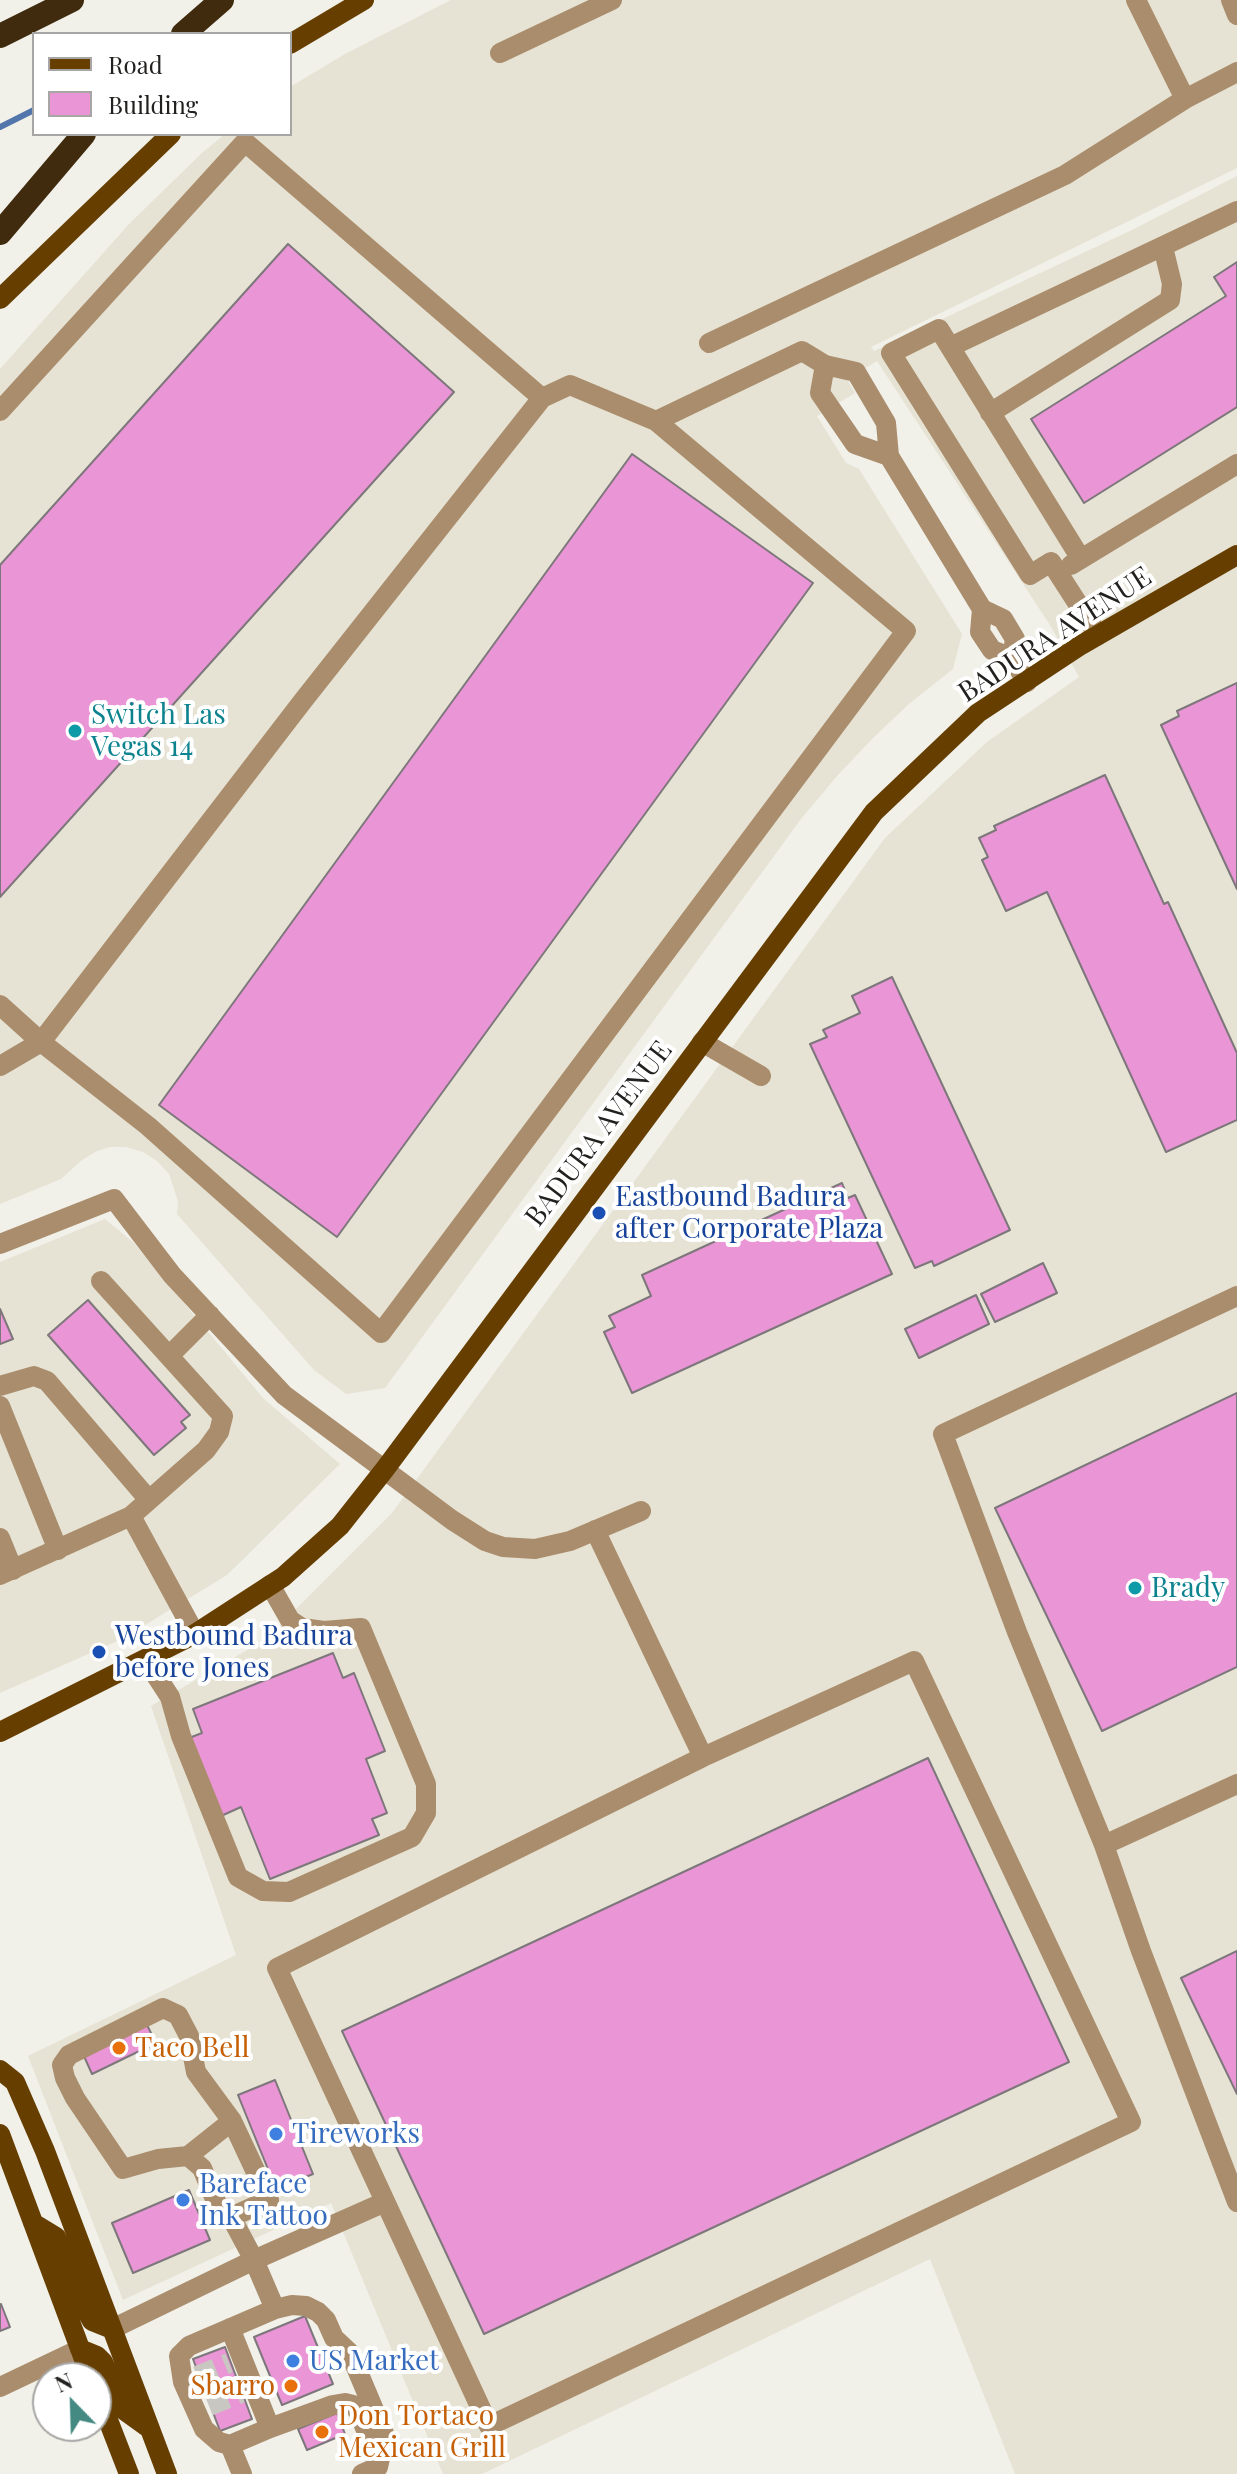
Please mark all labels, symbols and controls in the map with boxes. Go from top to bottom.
legend [32,32,292,136]
text: Road [108,48,163,80]
text: Building [108,88,198,120]
street label: BADURA AVENUE [952,560,1158,710]
place label: Switch Las Vegas 14 [91,698,226,764]
marker: Switch Las Vegas 14 [66,722,84,740]
street label: BADURA AVENUE [518,1035,680,1233]
place label: Eastbound Badura after Corporate Plaza [615,1180,883,1246]
marker: Eastbound Badura after Corporate Plaza [590,1204,608,1222]
place label: Brady [1151,1571,1225,1605]
marker: Brady [1126,1579,1144,1597]
place label: Westbound Badura before Jones [115,1619,353,1685]
marker: Westbound Badura before Jones [90,1643,108,1661]
place label: Taco Bell [135,2031,249,2065]
marker: Taco Bell [110,2039,128,2057]
place label: Tireworks [292,2117,420,2151]
marker: Tireworks [267,2125,285,2143]
place label: Bareface Ink Tattoo [199,2167,328,2233]
marker: Bareface Ink Tattoo [174,2191,192,2209]
place label: US Market [309,2344,439,2378]
marker: US Market [284,2352,302,2370]
north arrow [32,2362,112,2442]
text: N [50,2365,77,2399]
place label: Sbarro [190,2369,275,2403]
marker: Sbarro [282,2377,300,2395]
place label: Don Tortaco Mexican Grill [338,2399,506,2465]
marker: Don Tortaco Mexican Grill [313,2423,331,2441]

